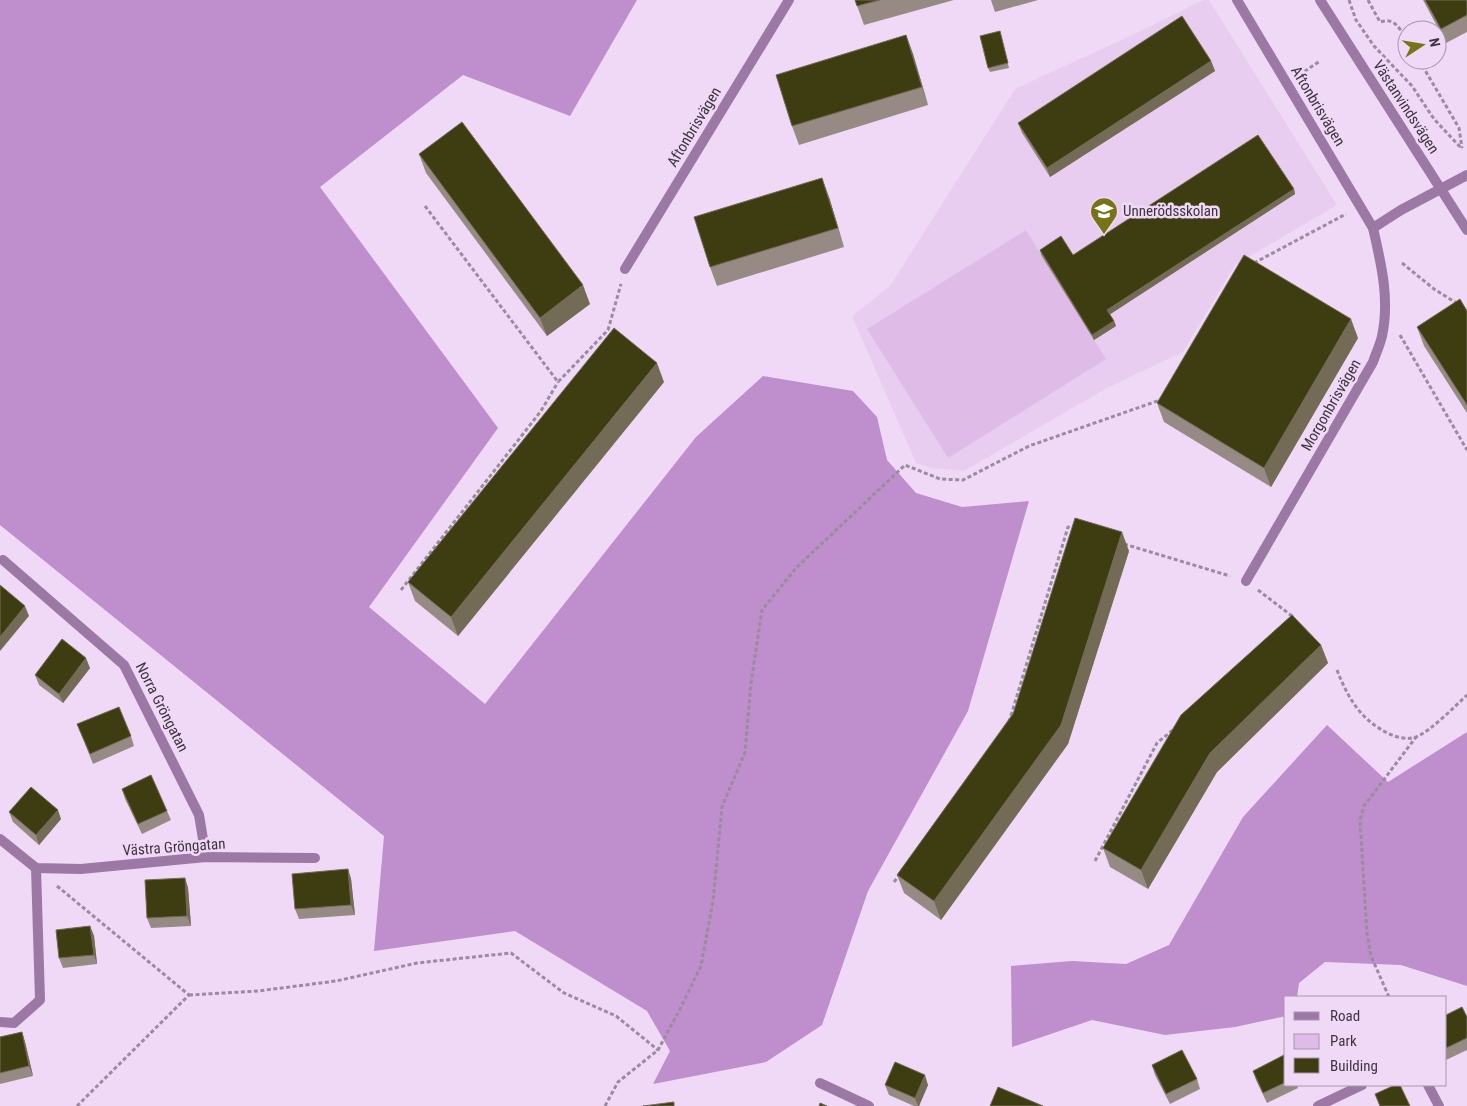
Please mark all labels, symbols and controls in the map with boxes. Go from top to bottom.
north arrow [1397,20,1447,70]
text: N [1426,36,1443,48]
street label: Västanvindsvägen [1369,57,1443,157]
street label: Aftonbrisvägen [1287,63,1349,149]
street label: Aftonbrisvägen [663,84,725,170]
school or university icon: Unnerödsskolan [1089,196,1119,235]
place label: Unnerödsskolan [1123,202,1218,220]
street label: Morgonbrisvägen [1297,356,1365,454]
street label: Norra Gröngatan [132,659,192,755]
street label: Västra Gröngatan [122,834,226,860]
legend [1284,996,1447,1086]
text: Road [1330,1007,1360,1025]
text: Park [1330,1032,1357,1050]
text: Building [1330,1057,1378,1075]

